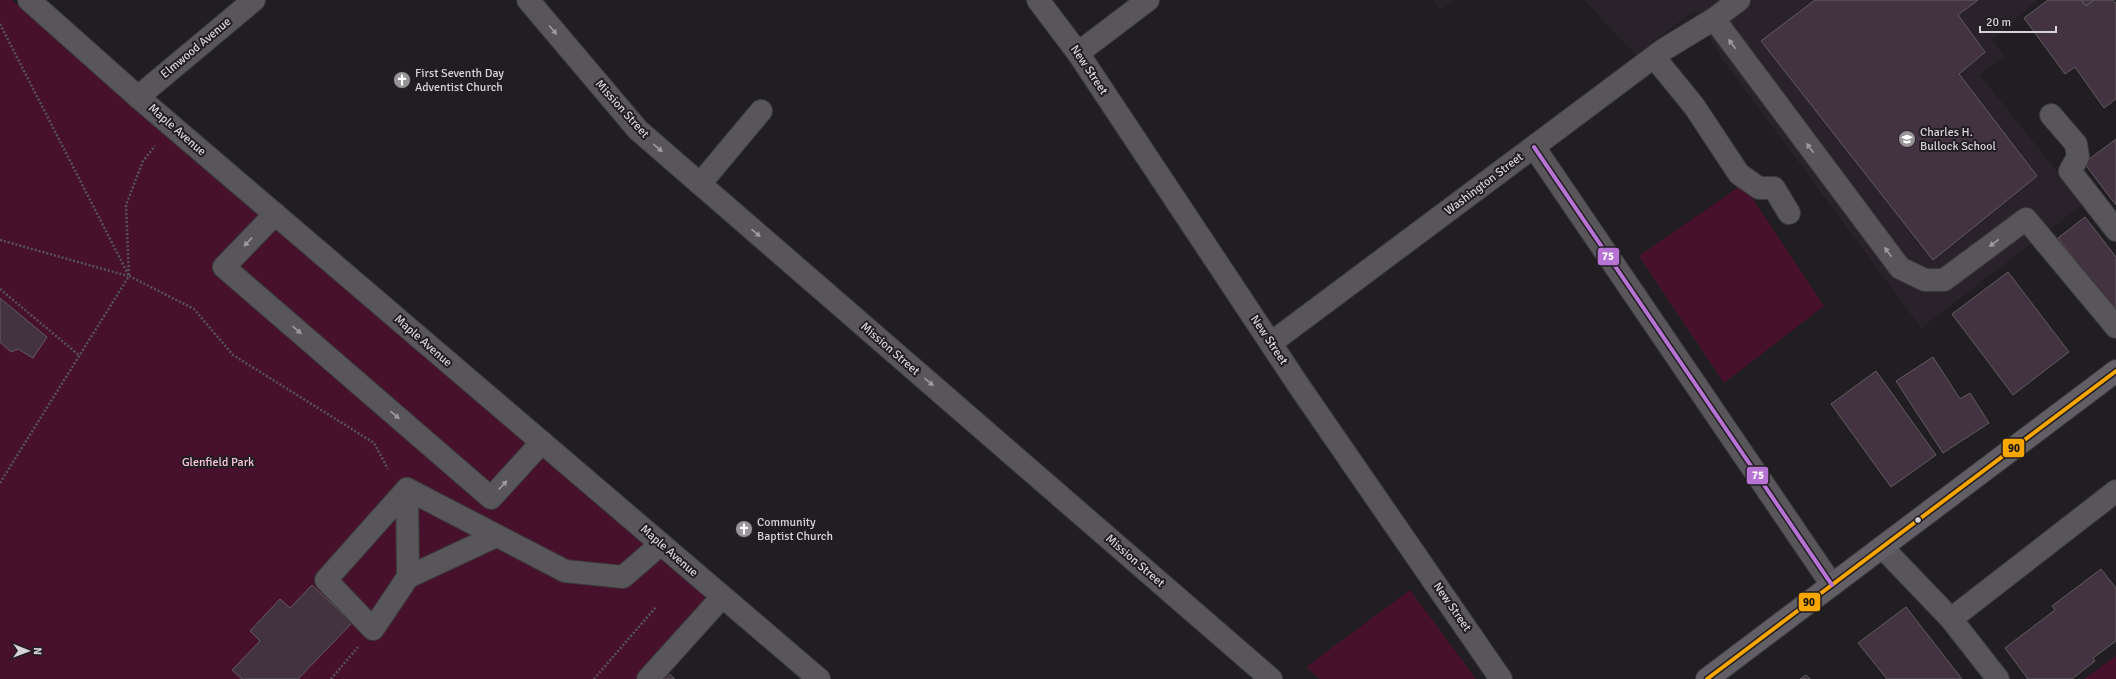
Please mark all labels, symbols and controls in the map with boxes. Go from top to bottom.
scale bar [1980,8,2056,34]
street label: Elmwood Avenue [158,14,234,82]
text: 20 m [1986,15,2011,30]
one-way arrow [549,25,558,35]
one-way arrow [1728,38,1736,49]
street label: New Street [1067,42,1111,98]
place label: First Seventh Day Adventist Church [415,66,504,95]
church icon: First Seventh Day Adventist Church [392,70,412,90]
street label: Mission Street [592,77,652,141]
street label: Maple Avenue [145,101,209,159]
place label: Charles H. Bullock School [1920,125,1997,154]
school or university icon: Charles H. Bullock School [1897,129,1917,149]
one-way arrow [1806,142,1814,153]
one-way arrow [653,143,663,153]
street label: Washington Street [1442,150,1526,218]
one-way arrow [752,228,761,237]
one-way arrow [243,237,253,247]
one-way arrow [1989,238,2000,247]
one-way arrow [1884,246,1892,257]
line badge: 75 [1597,247,1620,266]
text: 75 [1602,250,1614,263]
street label: Maple Avenue [391,312,455,370]
street label: New Street [1247,312,1291,368]
street label: Mission Street [857,319,923,379]
one-way arrow [292,325,302,334]
one-way arrow [923,378,934,387]
one-way arrow [390,410,401,419]
line badge: 90 [2002,438,2025,458]
text: 90 [2008,442,2020,455]
park label: Glenfield Park [182,455,254,470]
line badge: 75 [1746,466,1769,485]
text: 75 [1752,469,1764,482]
one-way arrow [498,480,508,490]
place label: Community Baptist Church [757,515,833,544]
unlabelled marker [1913,515,1923,525]
church icon: Community Baptist Church [734,519,754,539]
street label: Maple Avenue [637,522,701,580]
street label: Mission Street [1102,531,1168,591]
street label: New Street [1430,580,1474,634]
line badge: 90 [1798,592,1821,612]
text: 90 [1803,596,1815,609]
north arrow [8,631,48,671]
text: N [31,647,44,655]

